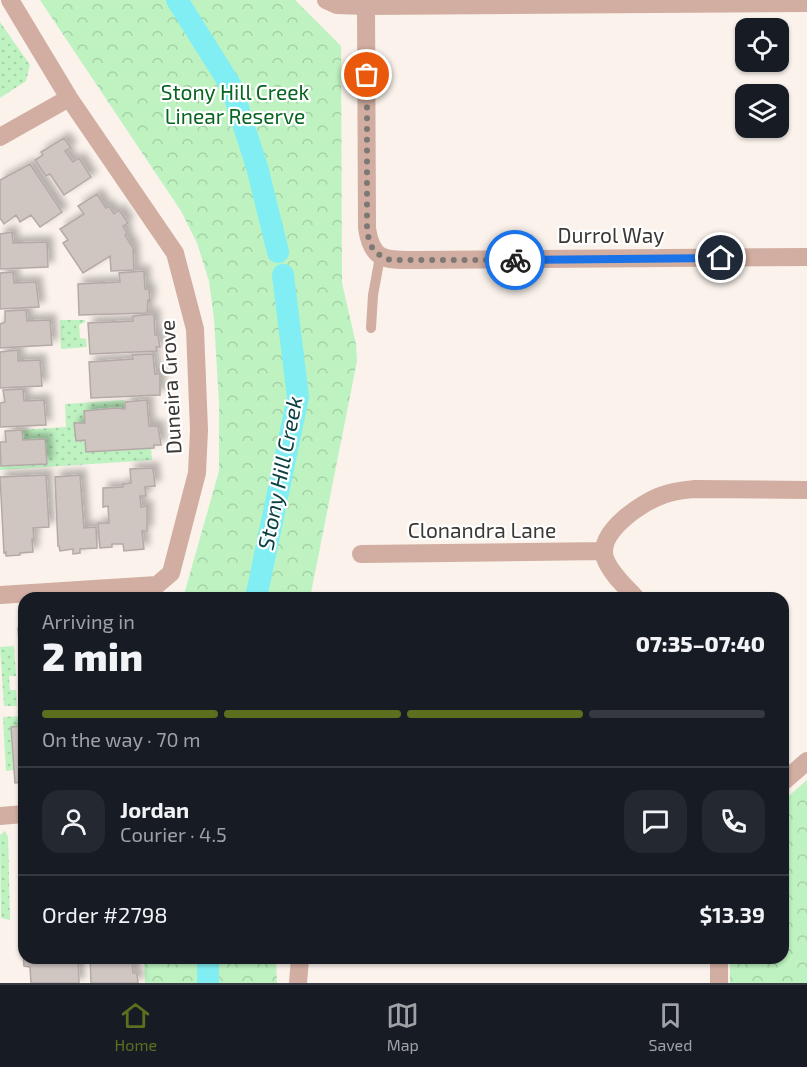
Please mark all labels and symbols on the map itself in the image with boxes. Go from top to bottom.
pin [341,49,392,100]
park label: Stony Hill Creek Linear Reserve [161,79,309,128]
street label: Durrol Way [558,222,664,247]
courier [485,230,545,290]
pin [695,232,746,283]
street label: Duneira Grove [153,319,186,455]
water label: Stony Hill Creek [251,394,308,552]
street label: Clonandra Lane [408,517,556,542]

